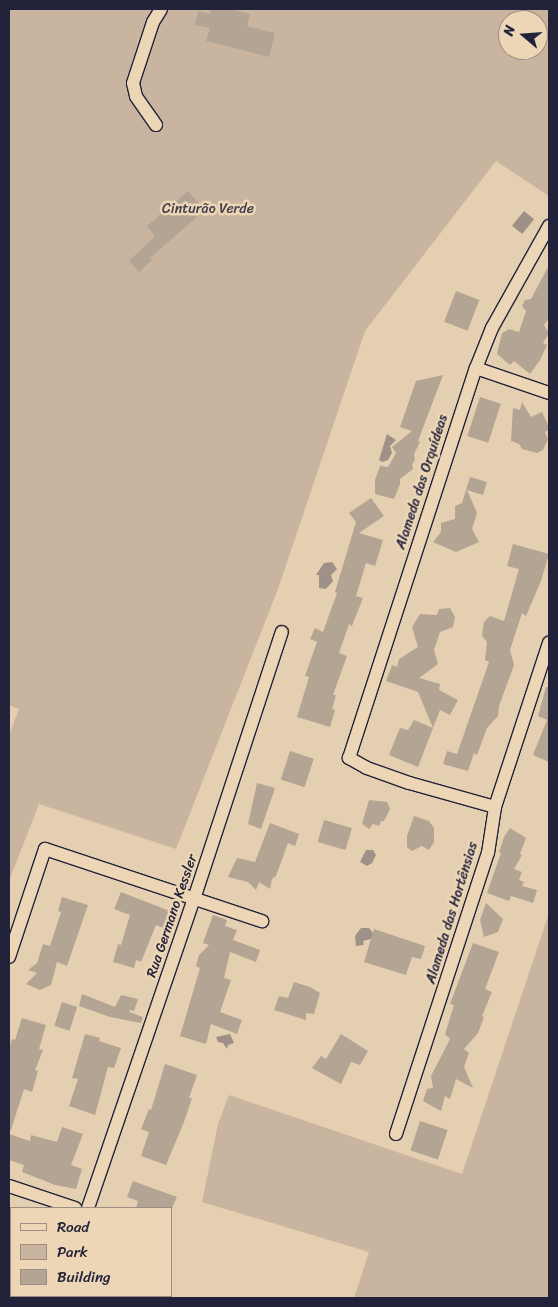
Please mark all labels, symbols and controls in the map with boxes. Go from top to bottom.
north arrow [498,10,548,60]
text: N [496,22,523,39]
park label: Cinturão Verde [162,201,254,217]
street label: Alameda das Orquídeas [392,412,452,552]
street label: Alameda das Hortênsias [422,840,482,986]
street label: Rua Germano Kessler [143,852,201,980]
legend [10,1207,172,1297]
text: Road [57,1214,89,1240]
text: Park [57,1239,88,1265]
text: Building [57,1264,111,1290]

